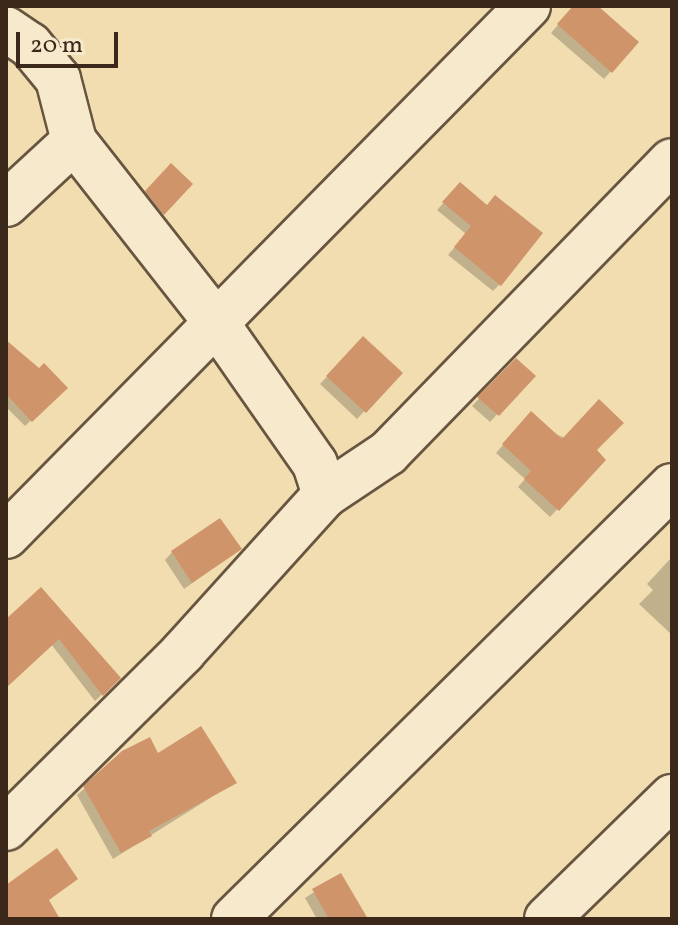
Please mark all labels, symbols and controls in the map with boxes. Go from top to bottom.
scale bar [20,16,122,66]
text: 20 m [30,29,83,63]

